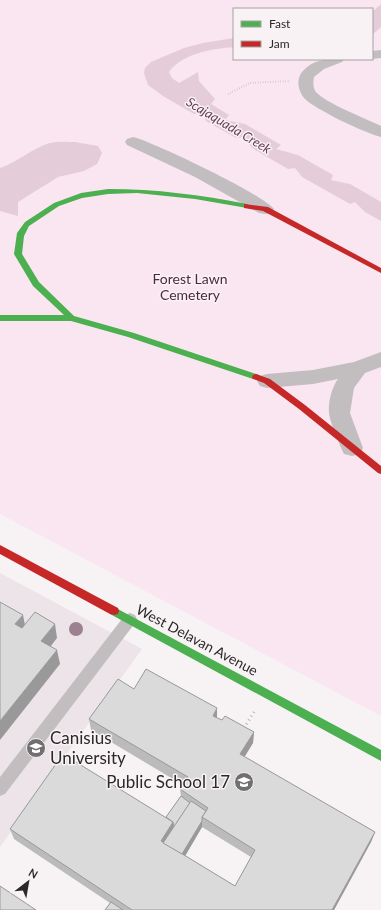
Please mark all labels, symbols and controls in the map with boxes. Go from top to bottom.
legend [233,8,373,60]
text: Fast [269,16,291,31]
text: Jam [269,36,290,51]
water label: Scajaquada Creek [184,93,275,157]
park label: Forest Lawn Cemetery [152,270,228,303]
street label: West Delavan Avenue [134,600,261,679]
place label: Canisius University [50,727,126,768]
school or university icon: Canisius University [25,737,47,759]
place label: Public School 17 [106,771,230,792]
school or university icon: Public School 17 [233,771,255,793]
north arrow [8,862,48,902]
text: N [26,865,40,881]

